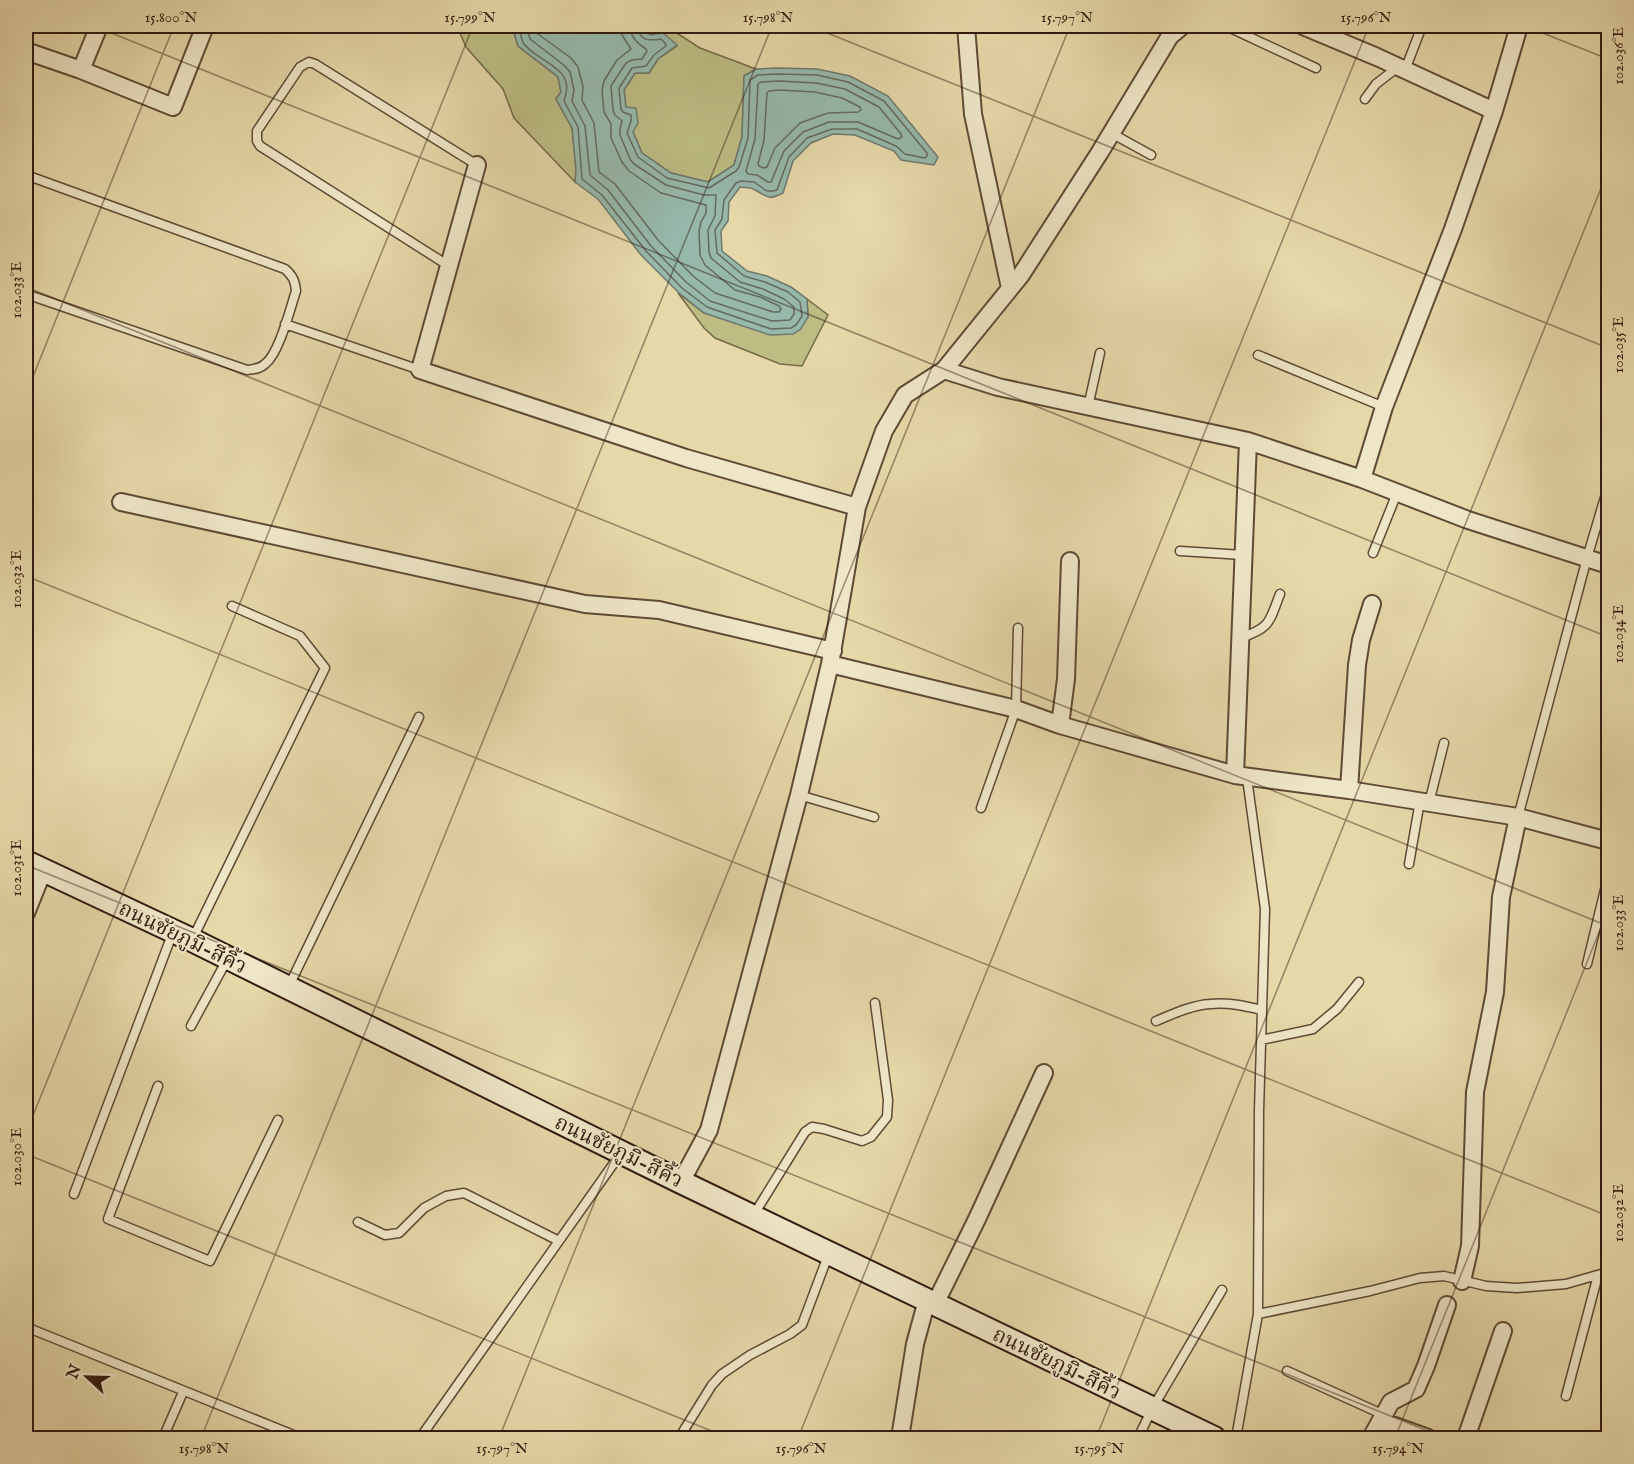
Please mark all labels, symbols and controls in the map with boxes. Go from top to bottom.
text: 15.800°N [145,8,197,27]
text: 15.799°N [444,8,496,27]
text: 15.798°N [743,8,793,27]
text: 15.797°N [1041,8,1093,27]
text: 15.796°N [1340,8,1392,27]
text: 102.036°E [1609,27,1628,85]
text: 102.033°E [7,262,26,318]
text: 102.035°E [1609,317,1628,373]
text: 102.032°E [7,550,26,608]
text: 102.034°E [1609,605,1628,663]
text: 102.031°E [7,840,26,896]
street label: ถนนชัยภูมิ-สีคิ้ว [114,892,252,981]
text: 102.033°E [1609,895,1628,951]
street label: ถนนชัยภูมิ-สีคิ้ว [550,1106,688,1195]
text: 102.030°E [7,1128,26,1186]
text: 102.032°E [1609,1184,1628,1242]
street label: ถนนชัยภูมิ-สีคิ้ว [988,1318,1126,1407]
north arrow [57,1347,117,1407]
text: N [63,1362,87,1383]
text: 15.798°N [179,1439,229,1458]
text: 15.797°N [476,1439,528,1458]
text: 15.796°N [775,1439,827,1458]
text: 15.795°N [1074,1439,1124,1458]
text: 15.794°N [1372,1439,1424,1458]

